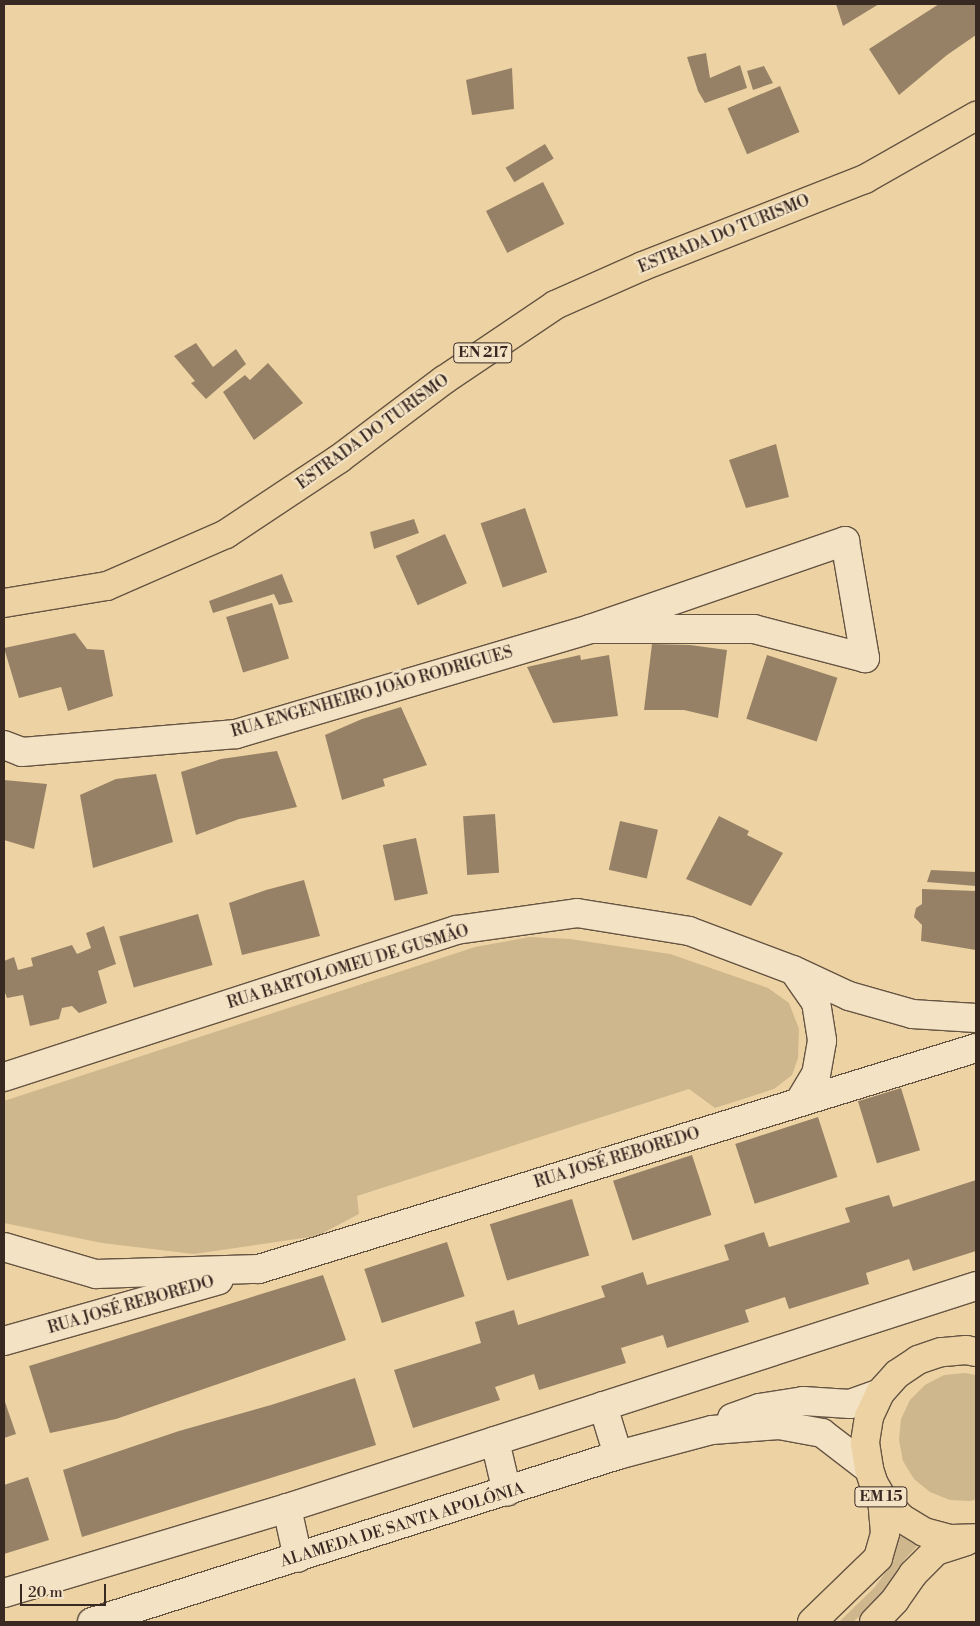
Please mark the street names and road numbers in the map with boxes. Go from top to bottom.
street label: ESTRADA DO TURISMO [635,191,813,277]
road number: EN 217 [453,340,513,366]
street label: ESTRADA DO TURISMO [293,370,453,494]
street label: RUA ENGENHEIRO JOÃO RODRIGUES [229,642,515,742]
street label: RUA BARTOLOMEU DE GUSMÃO [225,921,471,1013]
street label: RUA JOSÉ REBOREDO [532,1124,702,1192]
street label: RUA JOSÉ REBOREDO [46,1272,216,1338]
street label: ALAMEDA DE SANTA APOLÓNIA [278,1479,526,1571]
road number: EM 15 [854,1484,908,1510]

